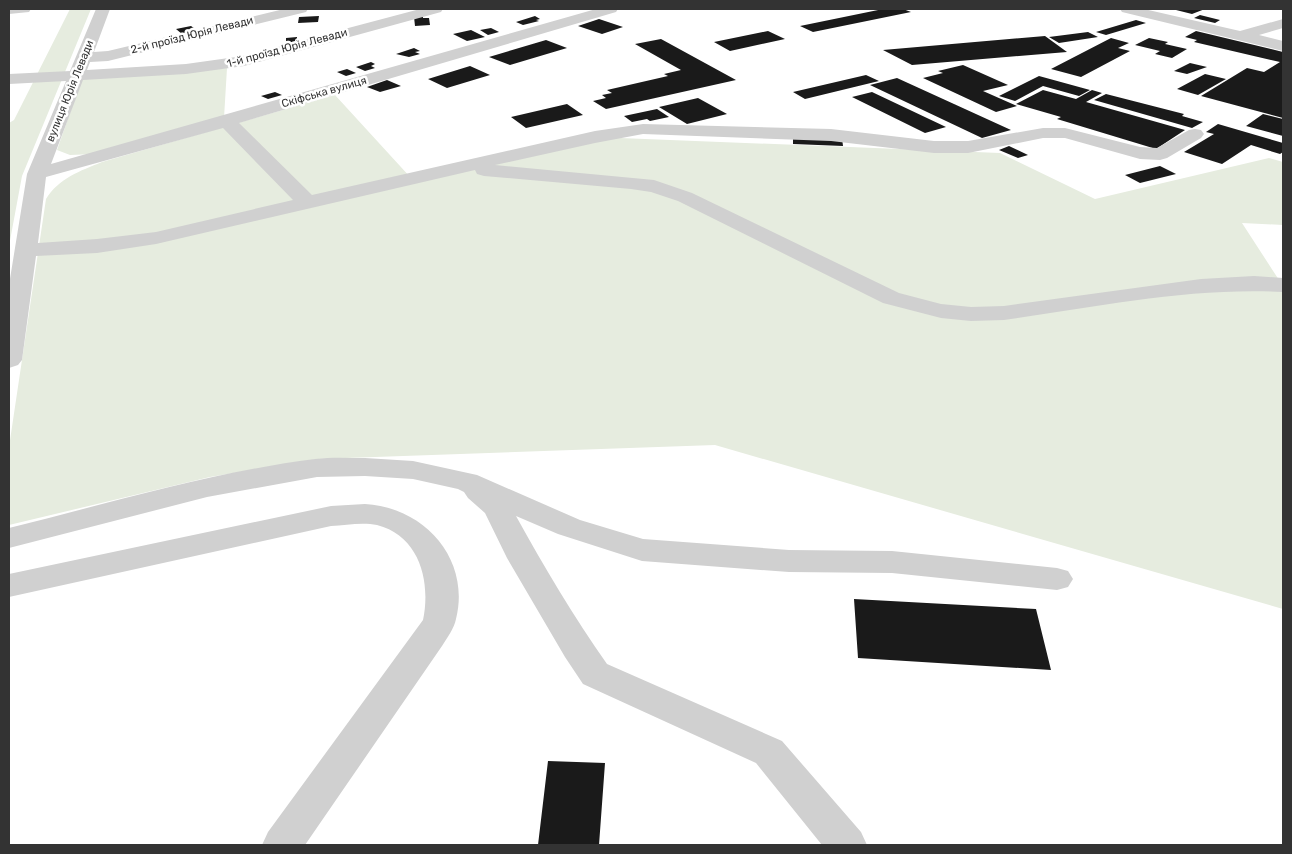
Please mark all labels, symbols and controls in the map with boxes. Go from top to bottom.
street label: 2-й проїзд Юрія Левади [129,13,255,57]
street label: 1-й проїзд Юрія Левади [225,26,349,70]
street label: вулиця Юрія Левади [44,38,96,144]
street label: Скіфська вулиця [280,74,368,110]

